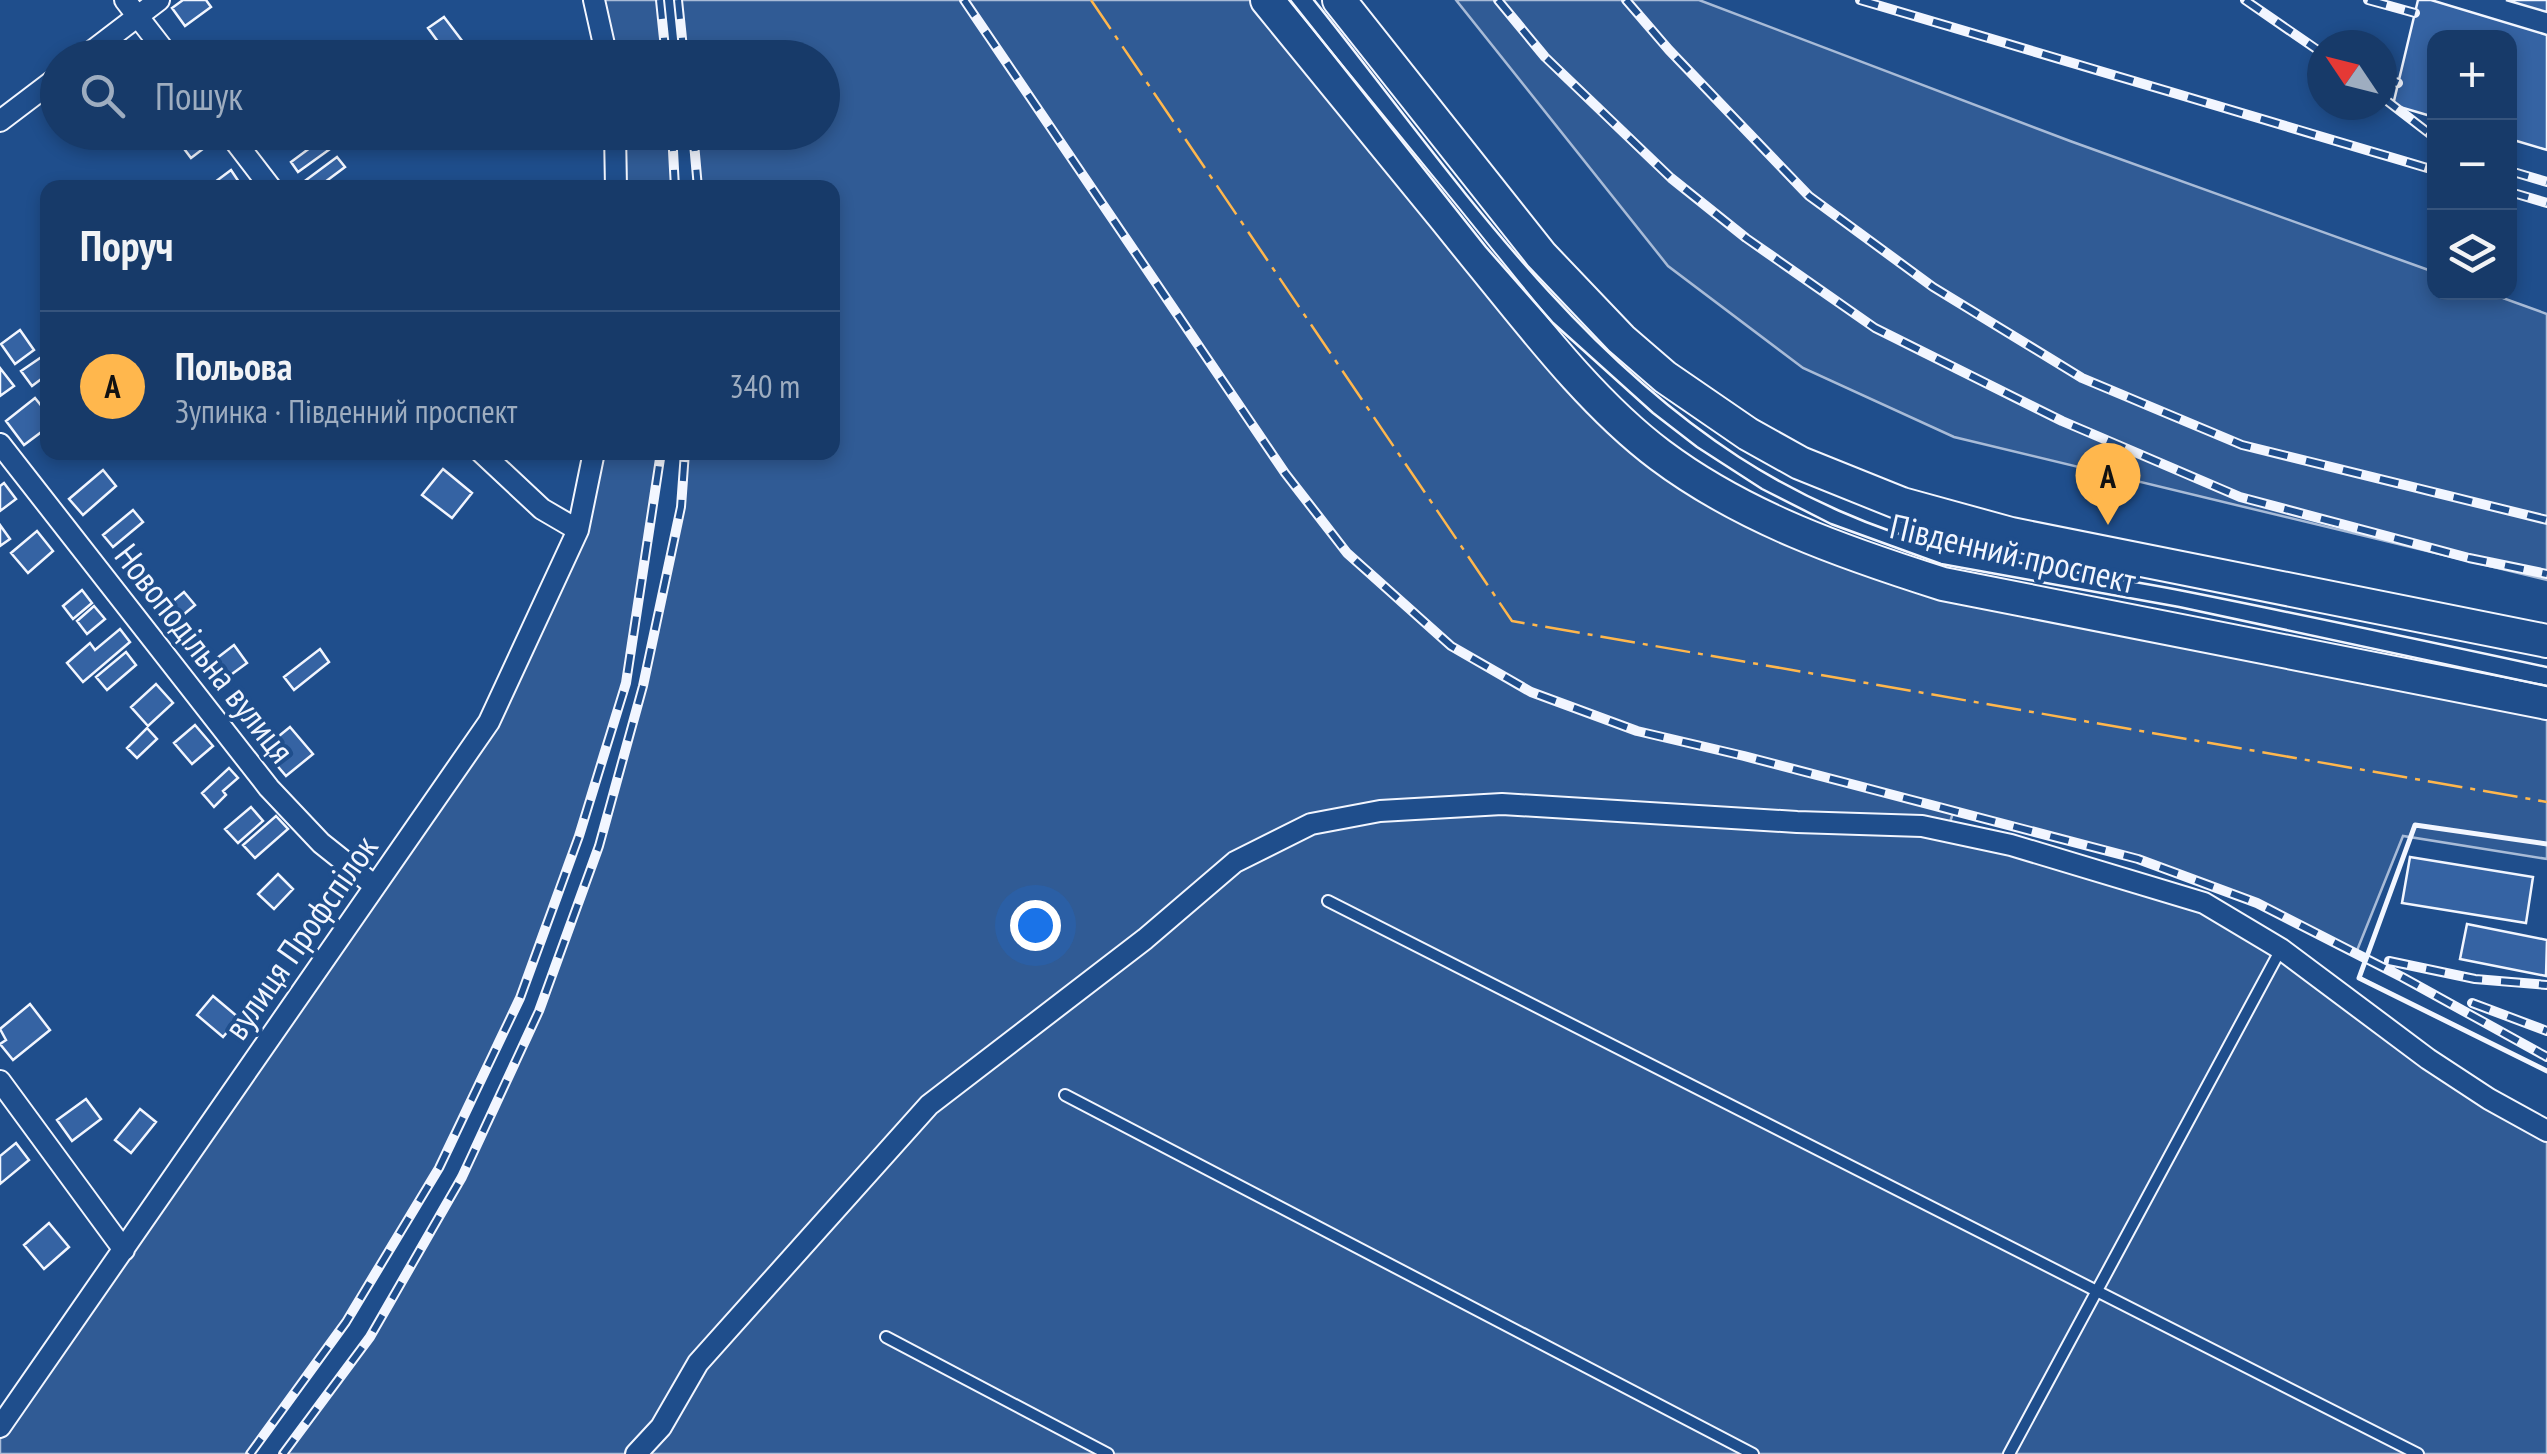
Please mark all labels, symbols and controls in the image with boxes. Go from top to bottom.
north arrow [2307,30,2397,120]
map controls [2427,30,2517,300]
button: + [2427,30,2517,120]
search box [40,40,840,150]
icon: search [75,68,130,123]
text: Пошук [155,71,243,120]
button: − [2427,120,2517,210]
button: layers [2427,210,2517,300]
text: Поруч [80,218,173,273]
text: Польова [175,341,292,390]
text: A [104,365,121,407]
text: 340 m [729,365,800,407]
text: Зупинка · Південний проспект [175,390,517,432]
pin: A [2076,442,2140,525]
street label: Південний проспект [1886,502,2141,604]
street label: Новоподільна вулиця [105,534,305,772]
street label: вулиця Профспілок [213,826,388,1048]
your location [1010,900,1061,951]

